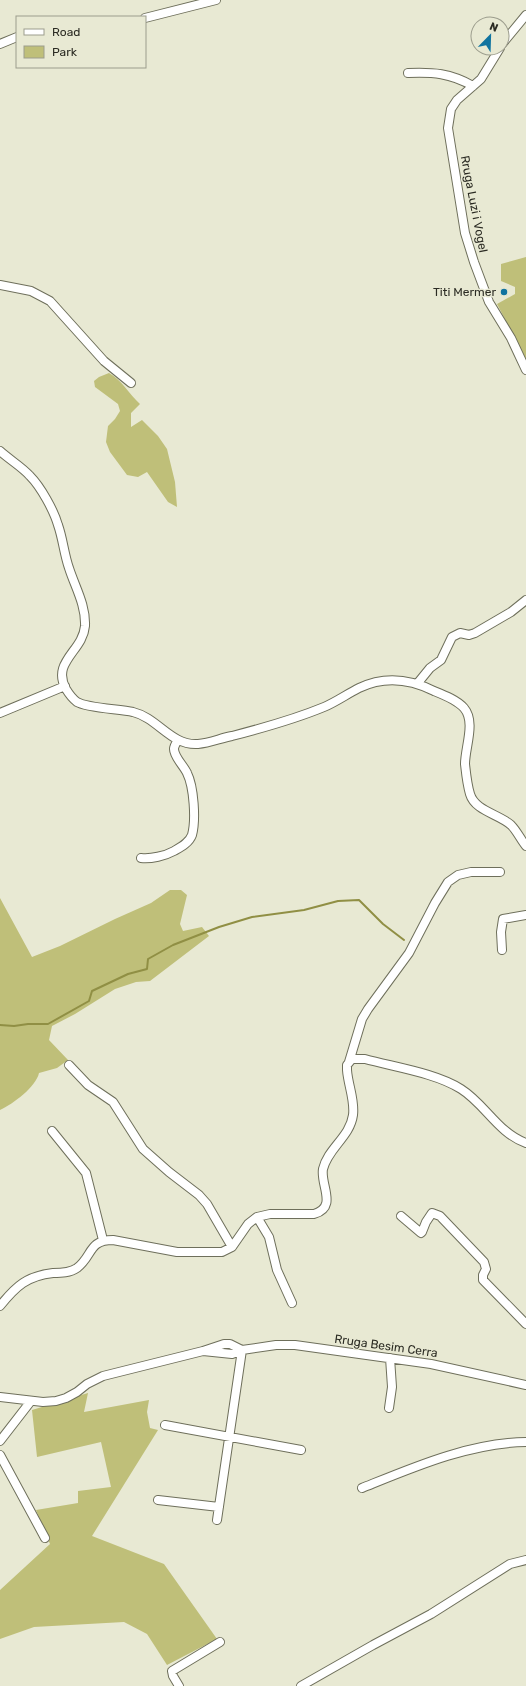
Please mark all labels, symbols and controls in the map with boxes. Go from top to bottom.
legend [16,16,146,68]
north arrow [470,16,510,56]
text: N [488,20,500,35]
text: Road [52,25,80,39]
text: Park [52,45,78,59]
street label: Rruga Luzi i Vogel [458,154,490,254]
place label: Titi Mermer [433,285,496,299]
marker: Titi Mermer [499,287,509,297]
street label: Rruga Besim Cerra [333,1332,439,1360]

